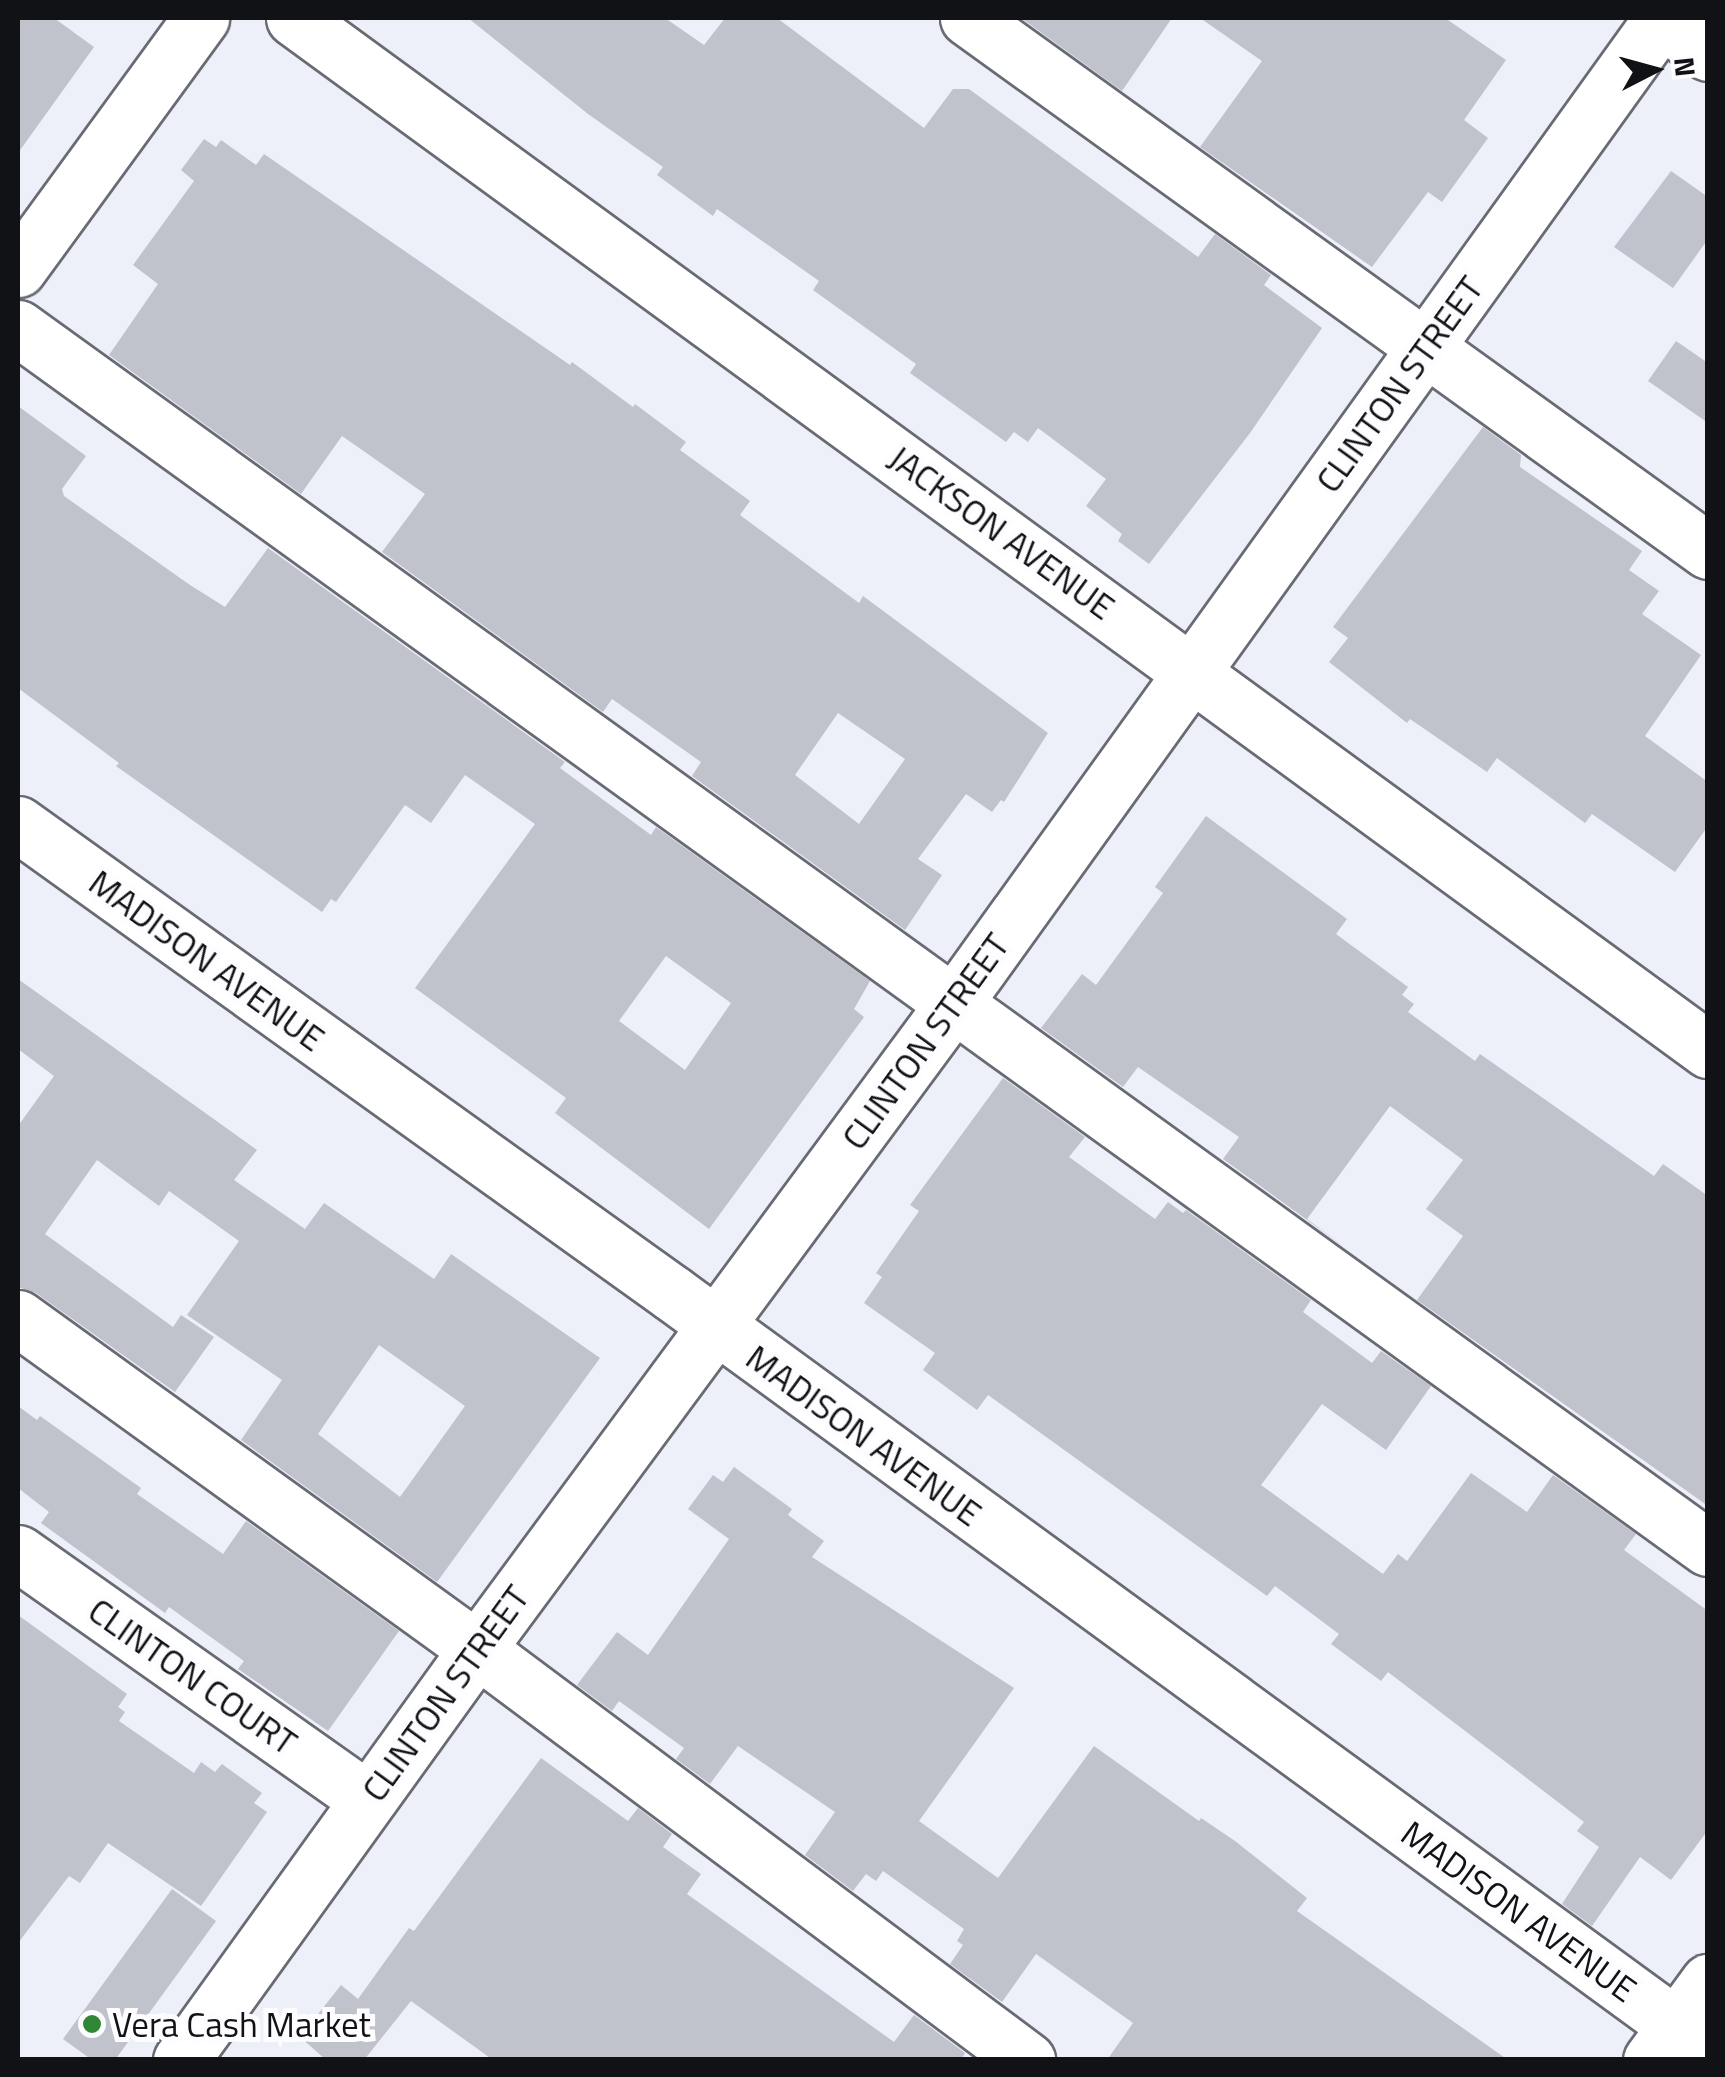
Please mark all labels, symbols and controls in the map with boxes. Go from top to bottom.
north arrow [1605,20,1705,120]
text: N [1663,55,1708,79]
street label: CLINTON STREET [1307,268,1491,500]
street label: JACKSON AVENUE [881,436,1123,628]
street label: MADISON AVENUE [81,861,333,1059]
street label: CLINTON STREET [833,925,1017,1157]
street label: MADISON AVENUE [738,1336,990,1534]
street label: CLINTON STREET [353,1577,537,1809]
street label: CLINTON COURT [81,1589,305,1763]
street label: MADISON AVENUE [1393,1812,1645,2010]
place label: Vera Cash Market [112,2003,371,2045]
marker: Vera Cash Market [81,2013,103,2035]

